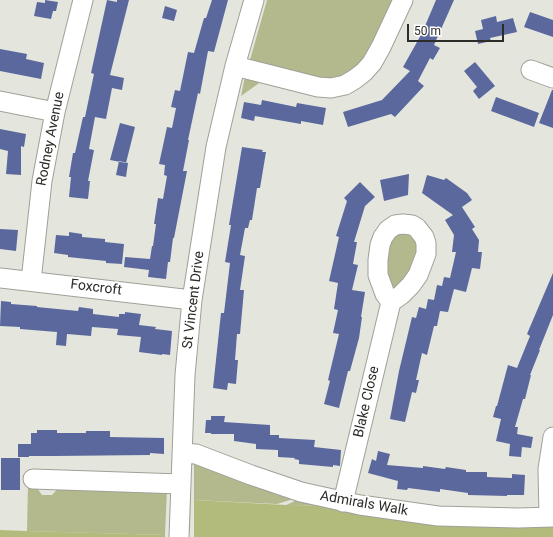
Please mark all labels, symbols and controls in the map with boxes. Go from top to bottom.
scale bar [409,16,506,42]
text: 50 m [414,24,441,38]
street label: Rodney Avenue [34,91,68,187]
street label: St Vincent Drive [180,250,208,350]
street label: Foxcroft [69,277,123,299]
street label: Blake Close [351,365,383,439]
street label: Admirals Walk [319,488,409,520]

